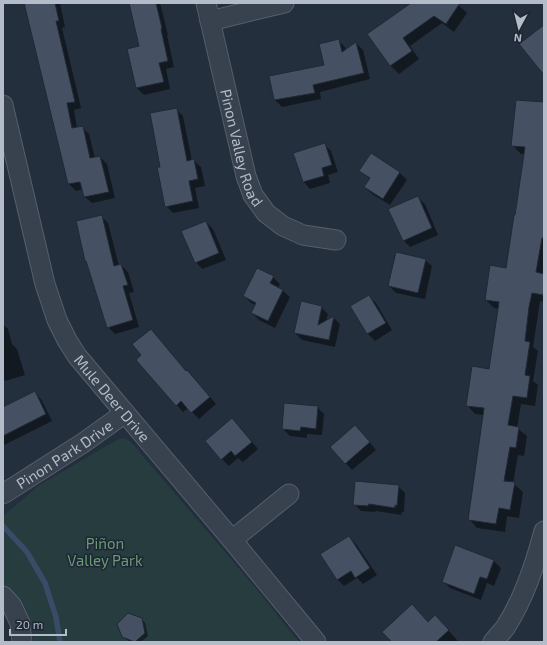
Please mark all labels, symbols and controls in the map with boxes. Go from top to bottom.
north arrow [499,8,539,48]
text: N [513,31,522,45]
street label: Pinon Valley Road [217,87,267,210]
street label: Mule Deer Drive [71,351,154,445]
street label: Pinon Park Drive [13,416,116,492]
park label: Piñon Valley Park [67,534,143,569]
scale bar [10,611,66,637]
text: 20 m [16,617,43,631]

